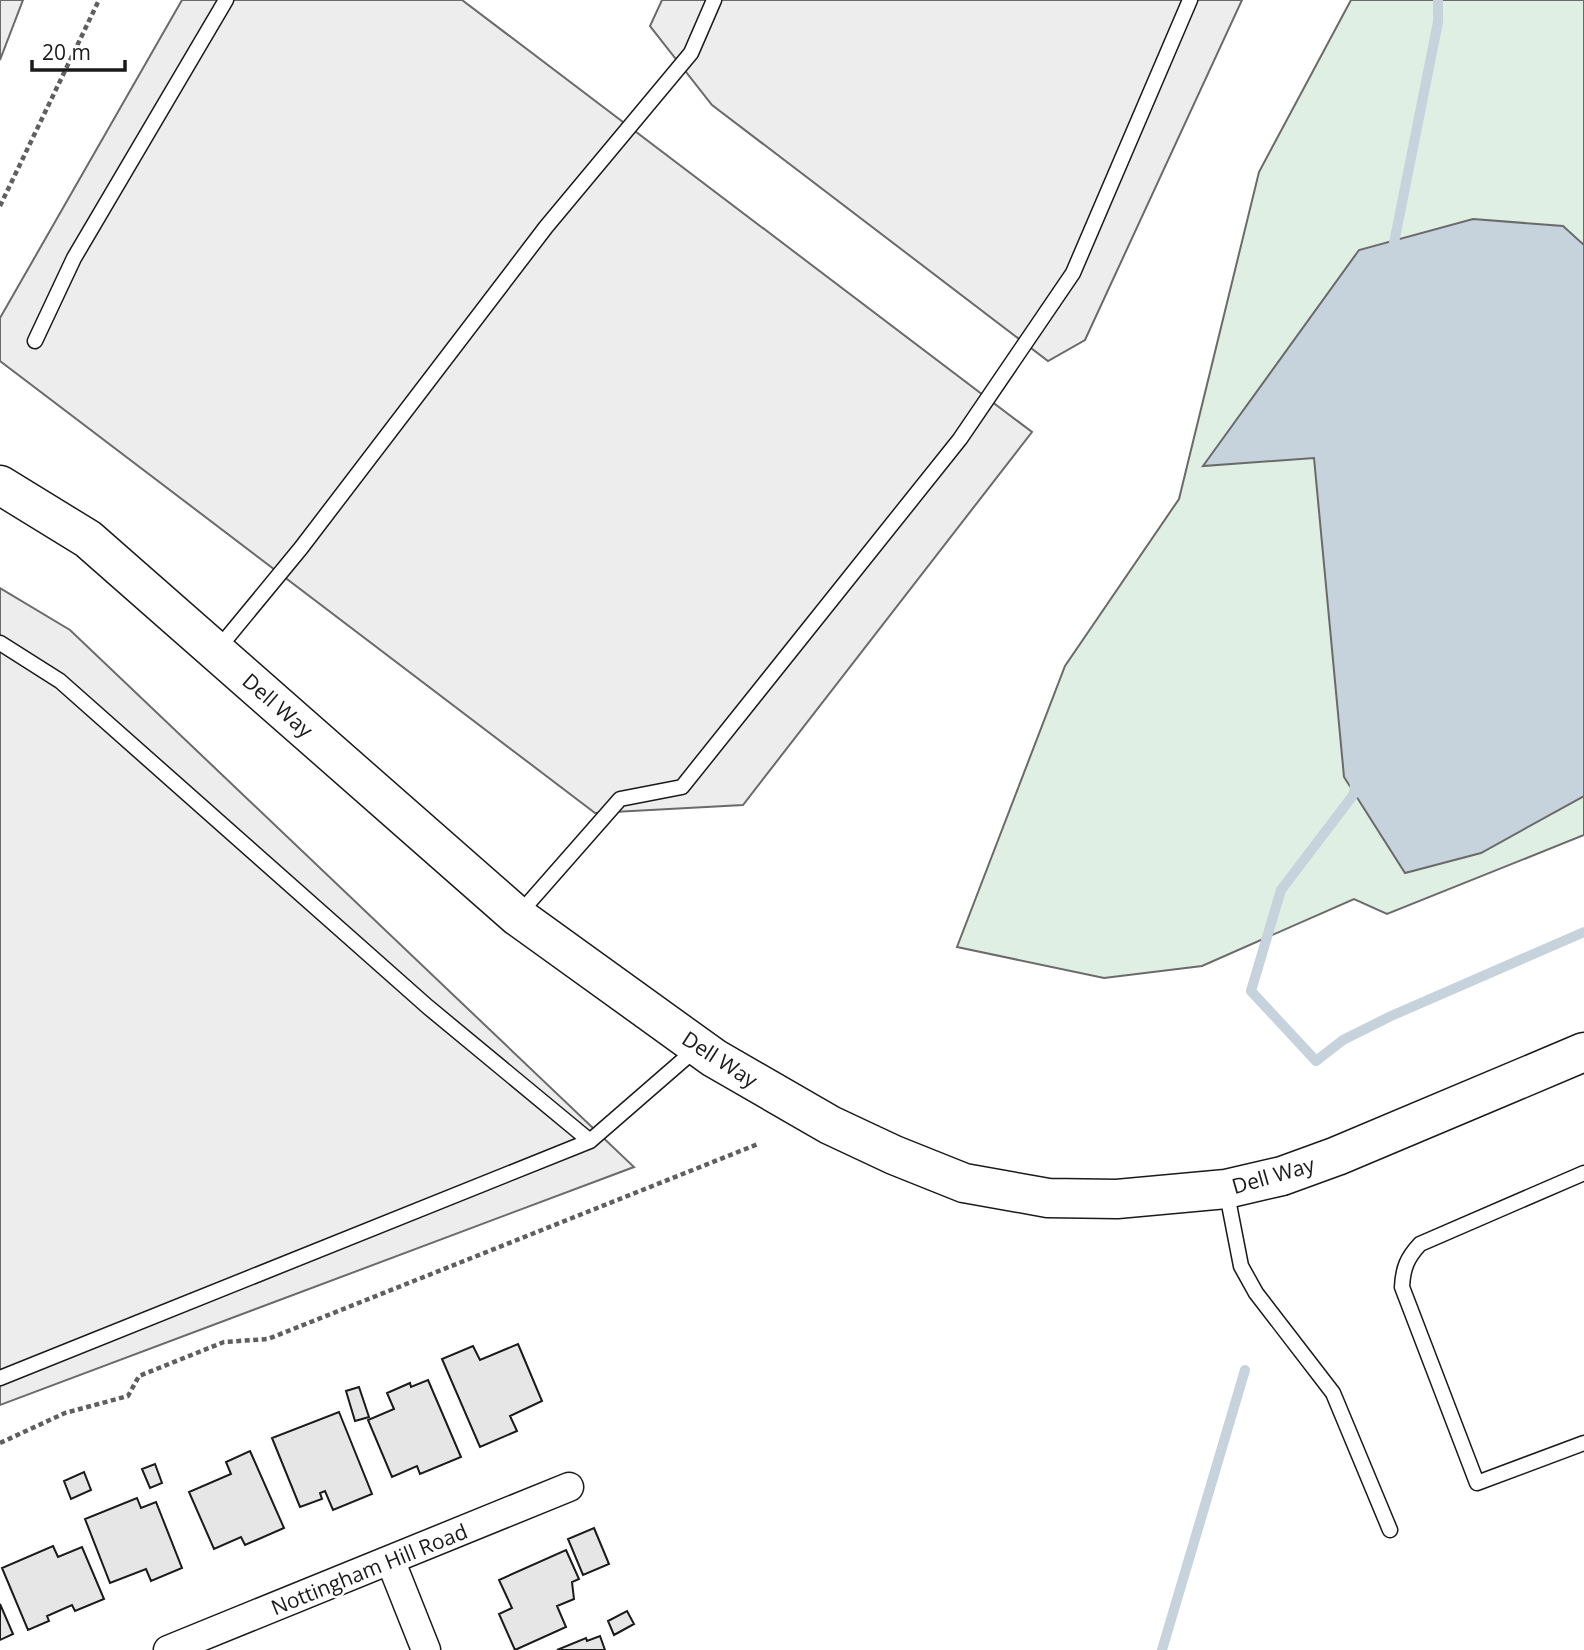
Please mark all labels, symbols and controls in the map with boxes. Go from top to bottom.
scale bar [32,28,124,72]
text: 20 m [42,38,91,66]
street label: Dell Way [237,667,319,744]
street label: Dell Way [677,1024,764,1094]
street label: Dell Way [1228,1150,1318,1200]
street label: Nottingham Hill Road [267,1517,471,1621]

